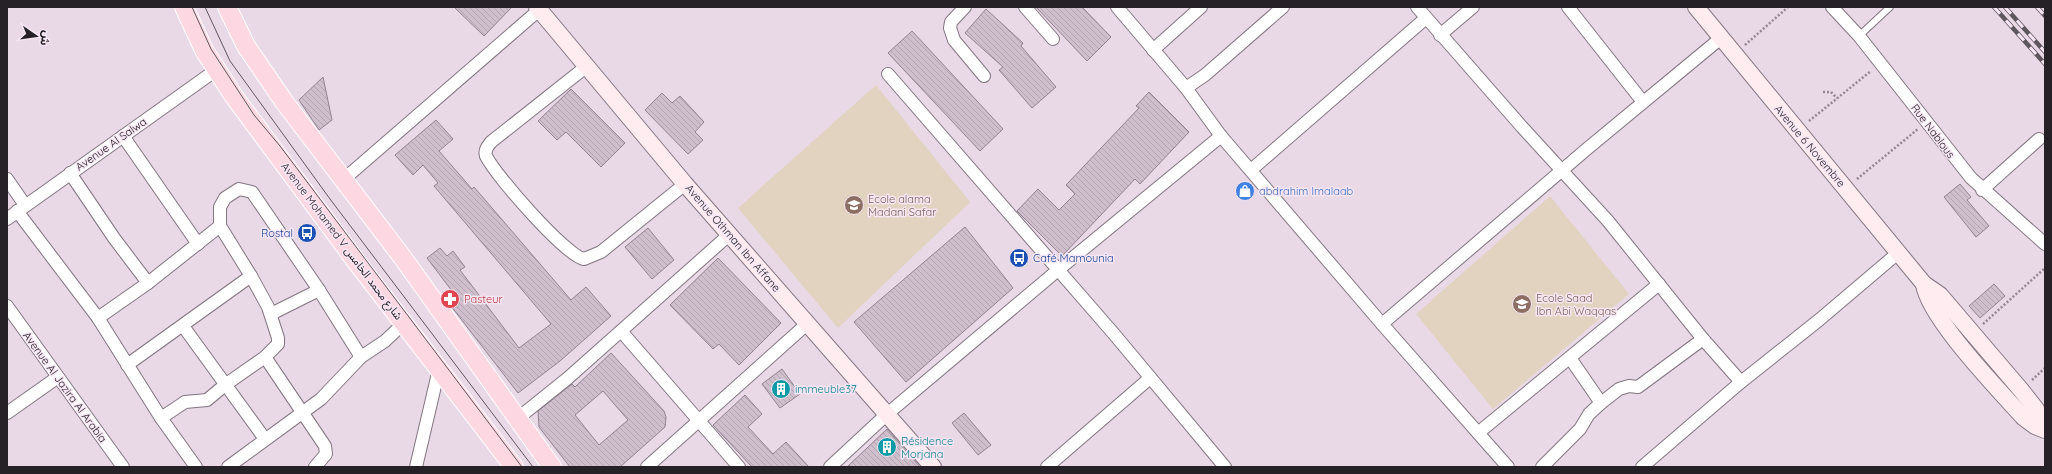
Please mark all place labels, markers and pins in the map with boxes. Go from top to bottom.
shop icon: abdrahim lmalaab [1234,180,1256,202]
place label: abdrahim lmalaab [1259,184,1354,198]
place label: Ecole alama Madani Safar [868,192,937,219]
school or university icon: Ecole alama Madani Safar [843,194,865,216]
bus stop icon: Rostal [296,222,318,244]
place label: Rostal [261,226,293,240]
bus stop icon: Café Mamounia [1008,247,1030,269]
place label: Café Mamounia [1033,251,1114,265]
pharmacy icon: Pasteur [439,288,461,310]
place label: Ecole Saad Ibn Abi Waqqas [1536,291,1616,318]
place label: Pasteur [464,292,503,306]
school or university icon: Ecole Saad Ibn Abi Waqqas [1511,293,1533,315]
building icon: immeuble37 [770,378,792,400]
place label: immeuble37 [795,382,857,396]
place label: Résidence Morjana [901,434,953,461]
building icon: Résidence Morjana [876,436,898,458]

